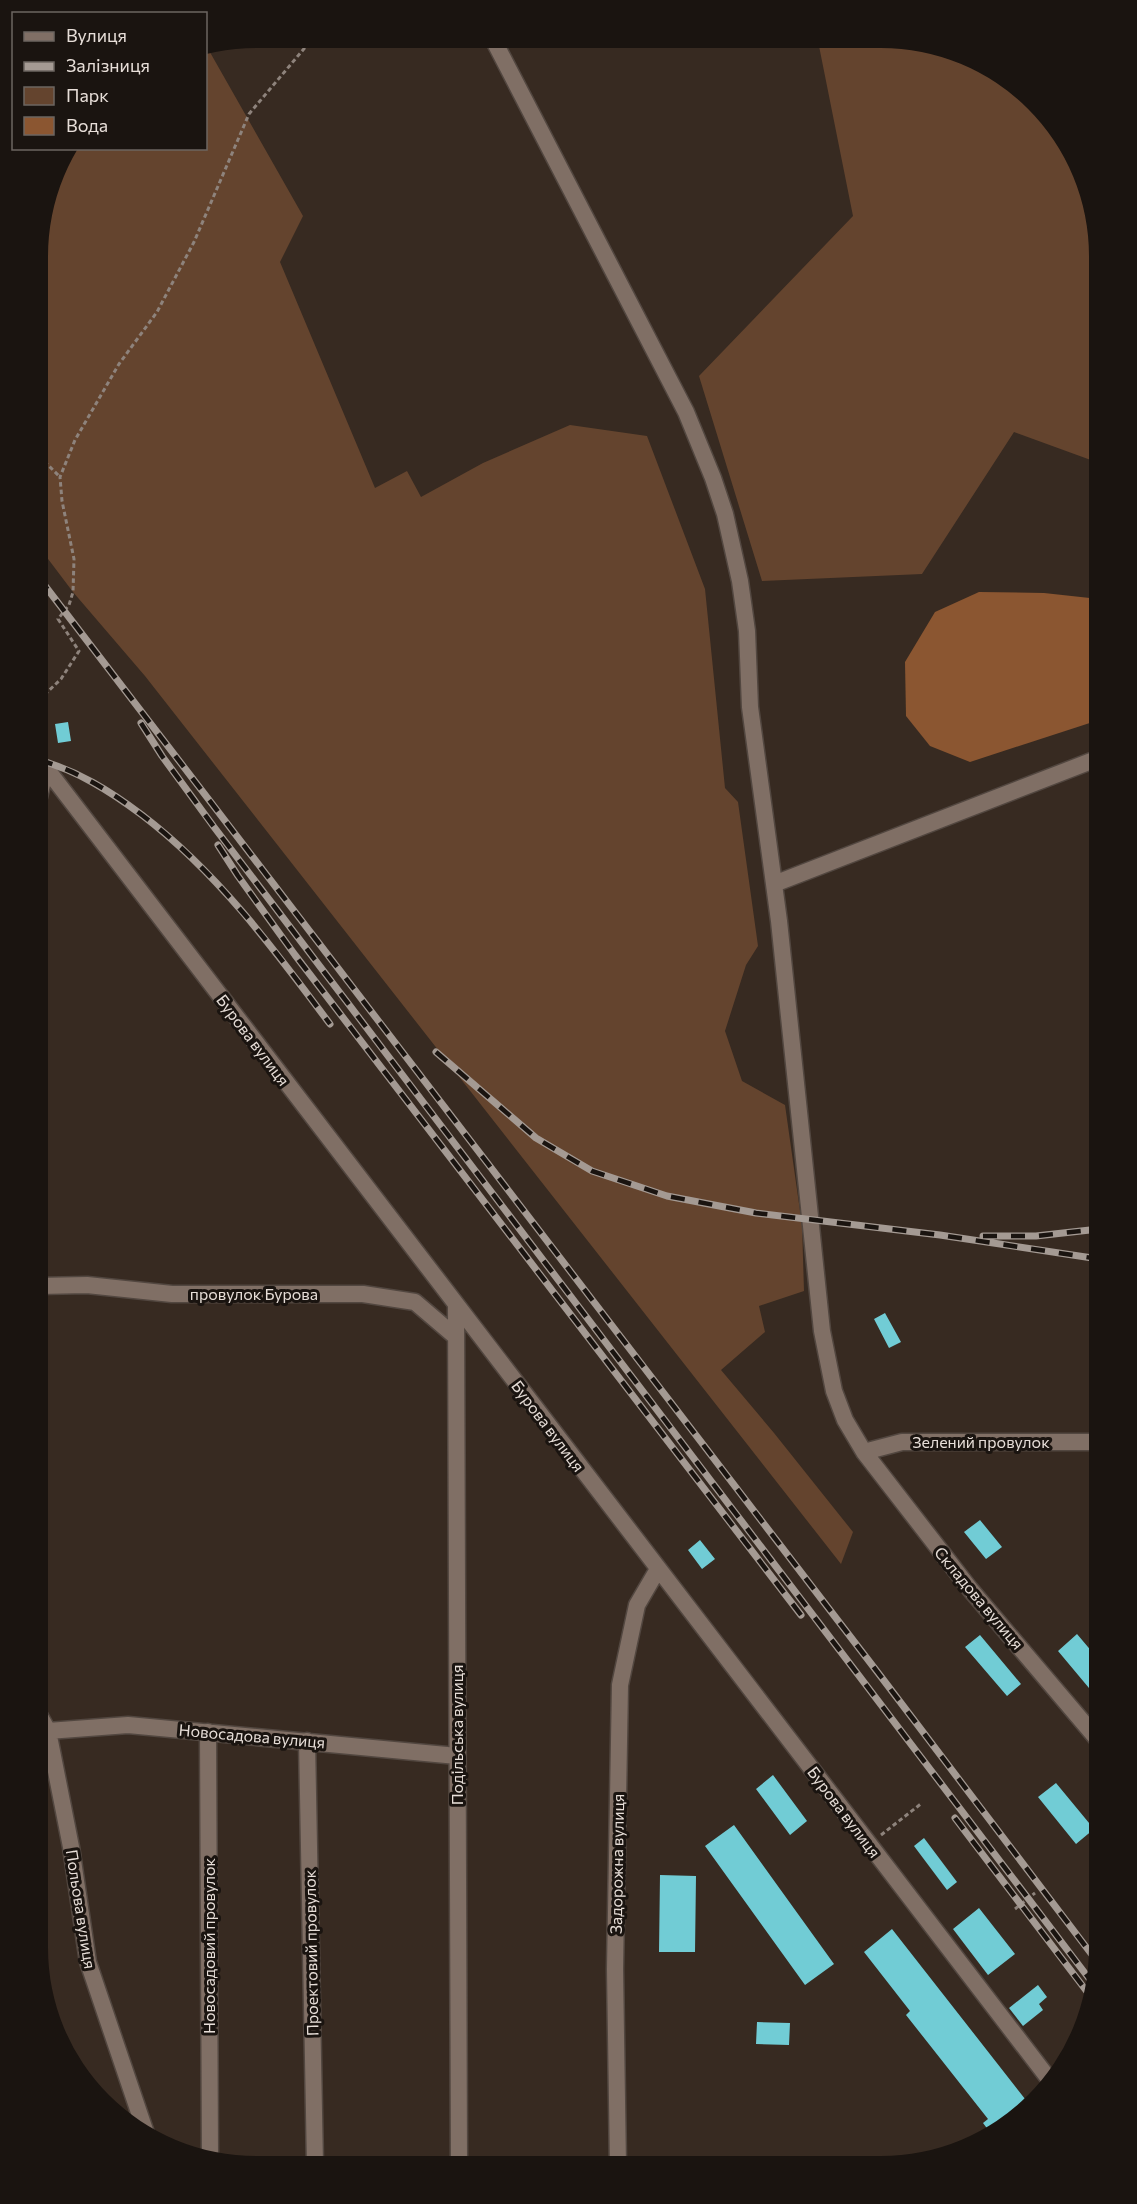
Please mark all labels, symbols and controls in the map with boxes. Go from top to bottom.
legend [12,12,207,150]
text: Вулиця [66,24,127,46]
text: Залізниця [66,54,150,76]
text: Парк [66,84,109,106]
text: Вода [66,114,108,136]
street label: Бурова вулиця [213,990,294,1089]
street label: провулок Бурова [190,1284,318,1303]
street label: Бурова вулиця [508,1376,589,1475]
street label: Зелений провулок [912,1432,1050,1451]
street label: Складова вулиця [931,1542,1028,1653]
street label: Подільська вулиця [447,1665,466,1805]
street label: Новосадова вулиця [178,1720,326,1751]
street label: Бурова вулиця [804,1762,885,1861]
street label: Задорожна вулиця [606,1794,627,1934]
street label: Польова вулиця [63,1848,100,1970]
street label: Новосадовий провулок [199,1857,218,2034]
street label: Проектовий провулок [300,1869,321,2036]

